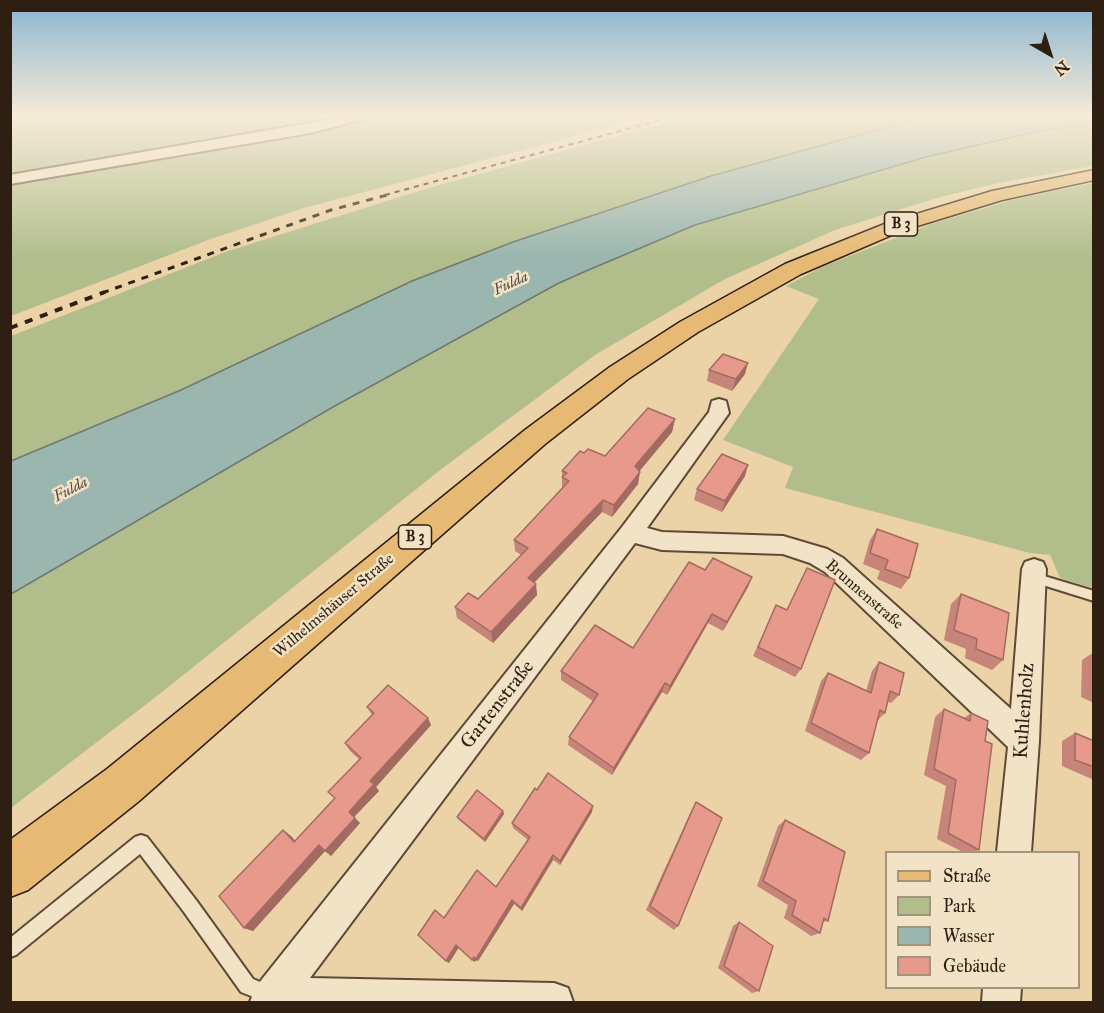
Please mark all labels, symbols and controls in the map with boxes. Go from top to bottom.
north arrow [1020,24,1080,84]
text: N [1050,57,1073,80]
road number: B 3 [884,212,918,236]
water label: Fulda [491,268,531,300]
water label: Fulda [51,474,91,506]
road number: B 3 [398,525,432,549]
street label: Wilhelmshäuser Straße [270,550,398,662]
street label: Brunnenstraße [821,556,907,634]
street label: Gartenstraße [456,656,540,754]
street label: Kuhlenholz [1010,662,1040,760]
legend [885,851,1080,989]
text: Straße [943,865,991,887]
text: Park [943,895,976,917]
text: Wasser [943,925,994,947]
text: Gebäude [943,955,1006,977]

